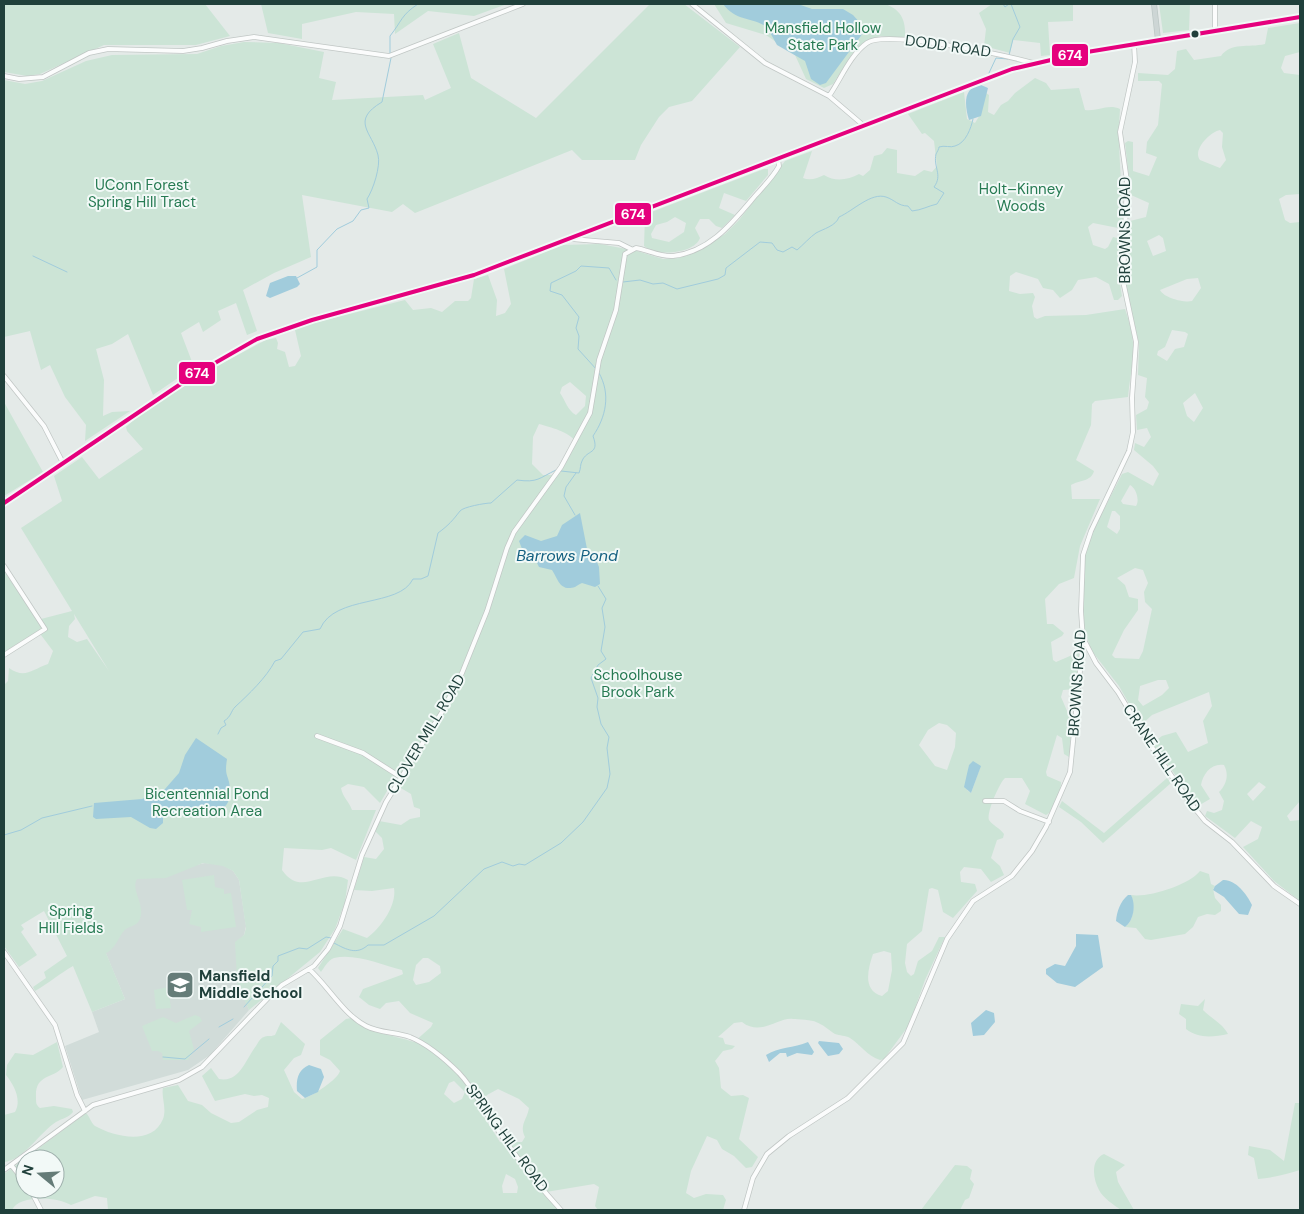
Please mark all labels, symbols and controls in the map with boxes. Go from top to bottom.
park label: Mansfield Hollow State Park [765,18,882,55]
unlabelled marker [1190,29,1200,39]
street label: DODD ROAD [904,30,992,62]
line badge: 674 [1051,43,1089,67]
text: 674 [1058,46,1082,64]
park label: UConn Forest Spring Hill Tract [88,175,196,212]
street label: BROWNS ROAD [1115,177,1135,283]
park label: Holt–Kinney Woods [979,179,1064,216]
line badge: 674 [614,202,652,226]
text: 674 [621,205,645,223]
line badge: 674 [178,361,216,385]
text: 674 [185,364,209,382]
water label: Barrows Pond [516,545,619,566]
street label: BROWNS ROAD [1063,629,1091,737]
park label: Schoolhouse Brook Park [593,665,683,702]
street label: CLOVER MILL ROAD [382,670,470,798]
street label: CRANE HILL ROAD [1118,700,1206,816]
park label: Bicentennial Pond Recreation Area [145,784,269,821]
park label: Spring Hill Fields [39,901,103,938]
place label: Mansfield Middle School [199,966,302,1003]
school or university icon: Mansfield Middle School [165,970,195,1000]
street label: SPRING HILL ROAD [461,1080,553,1196]
north arrow [15,1149,65,1199]
text: N [17,1162,38,1178]

